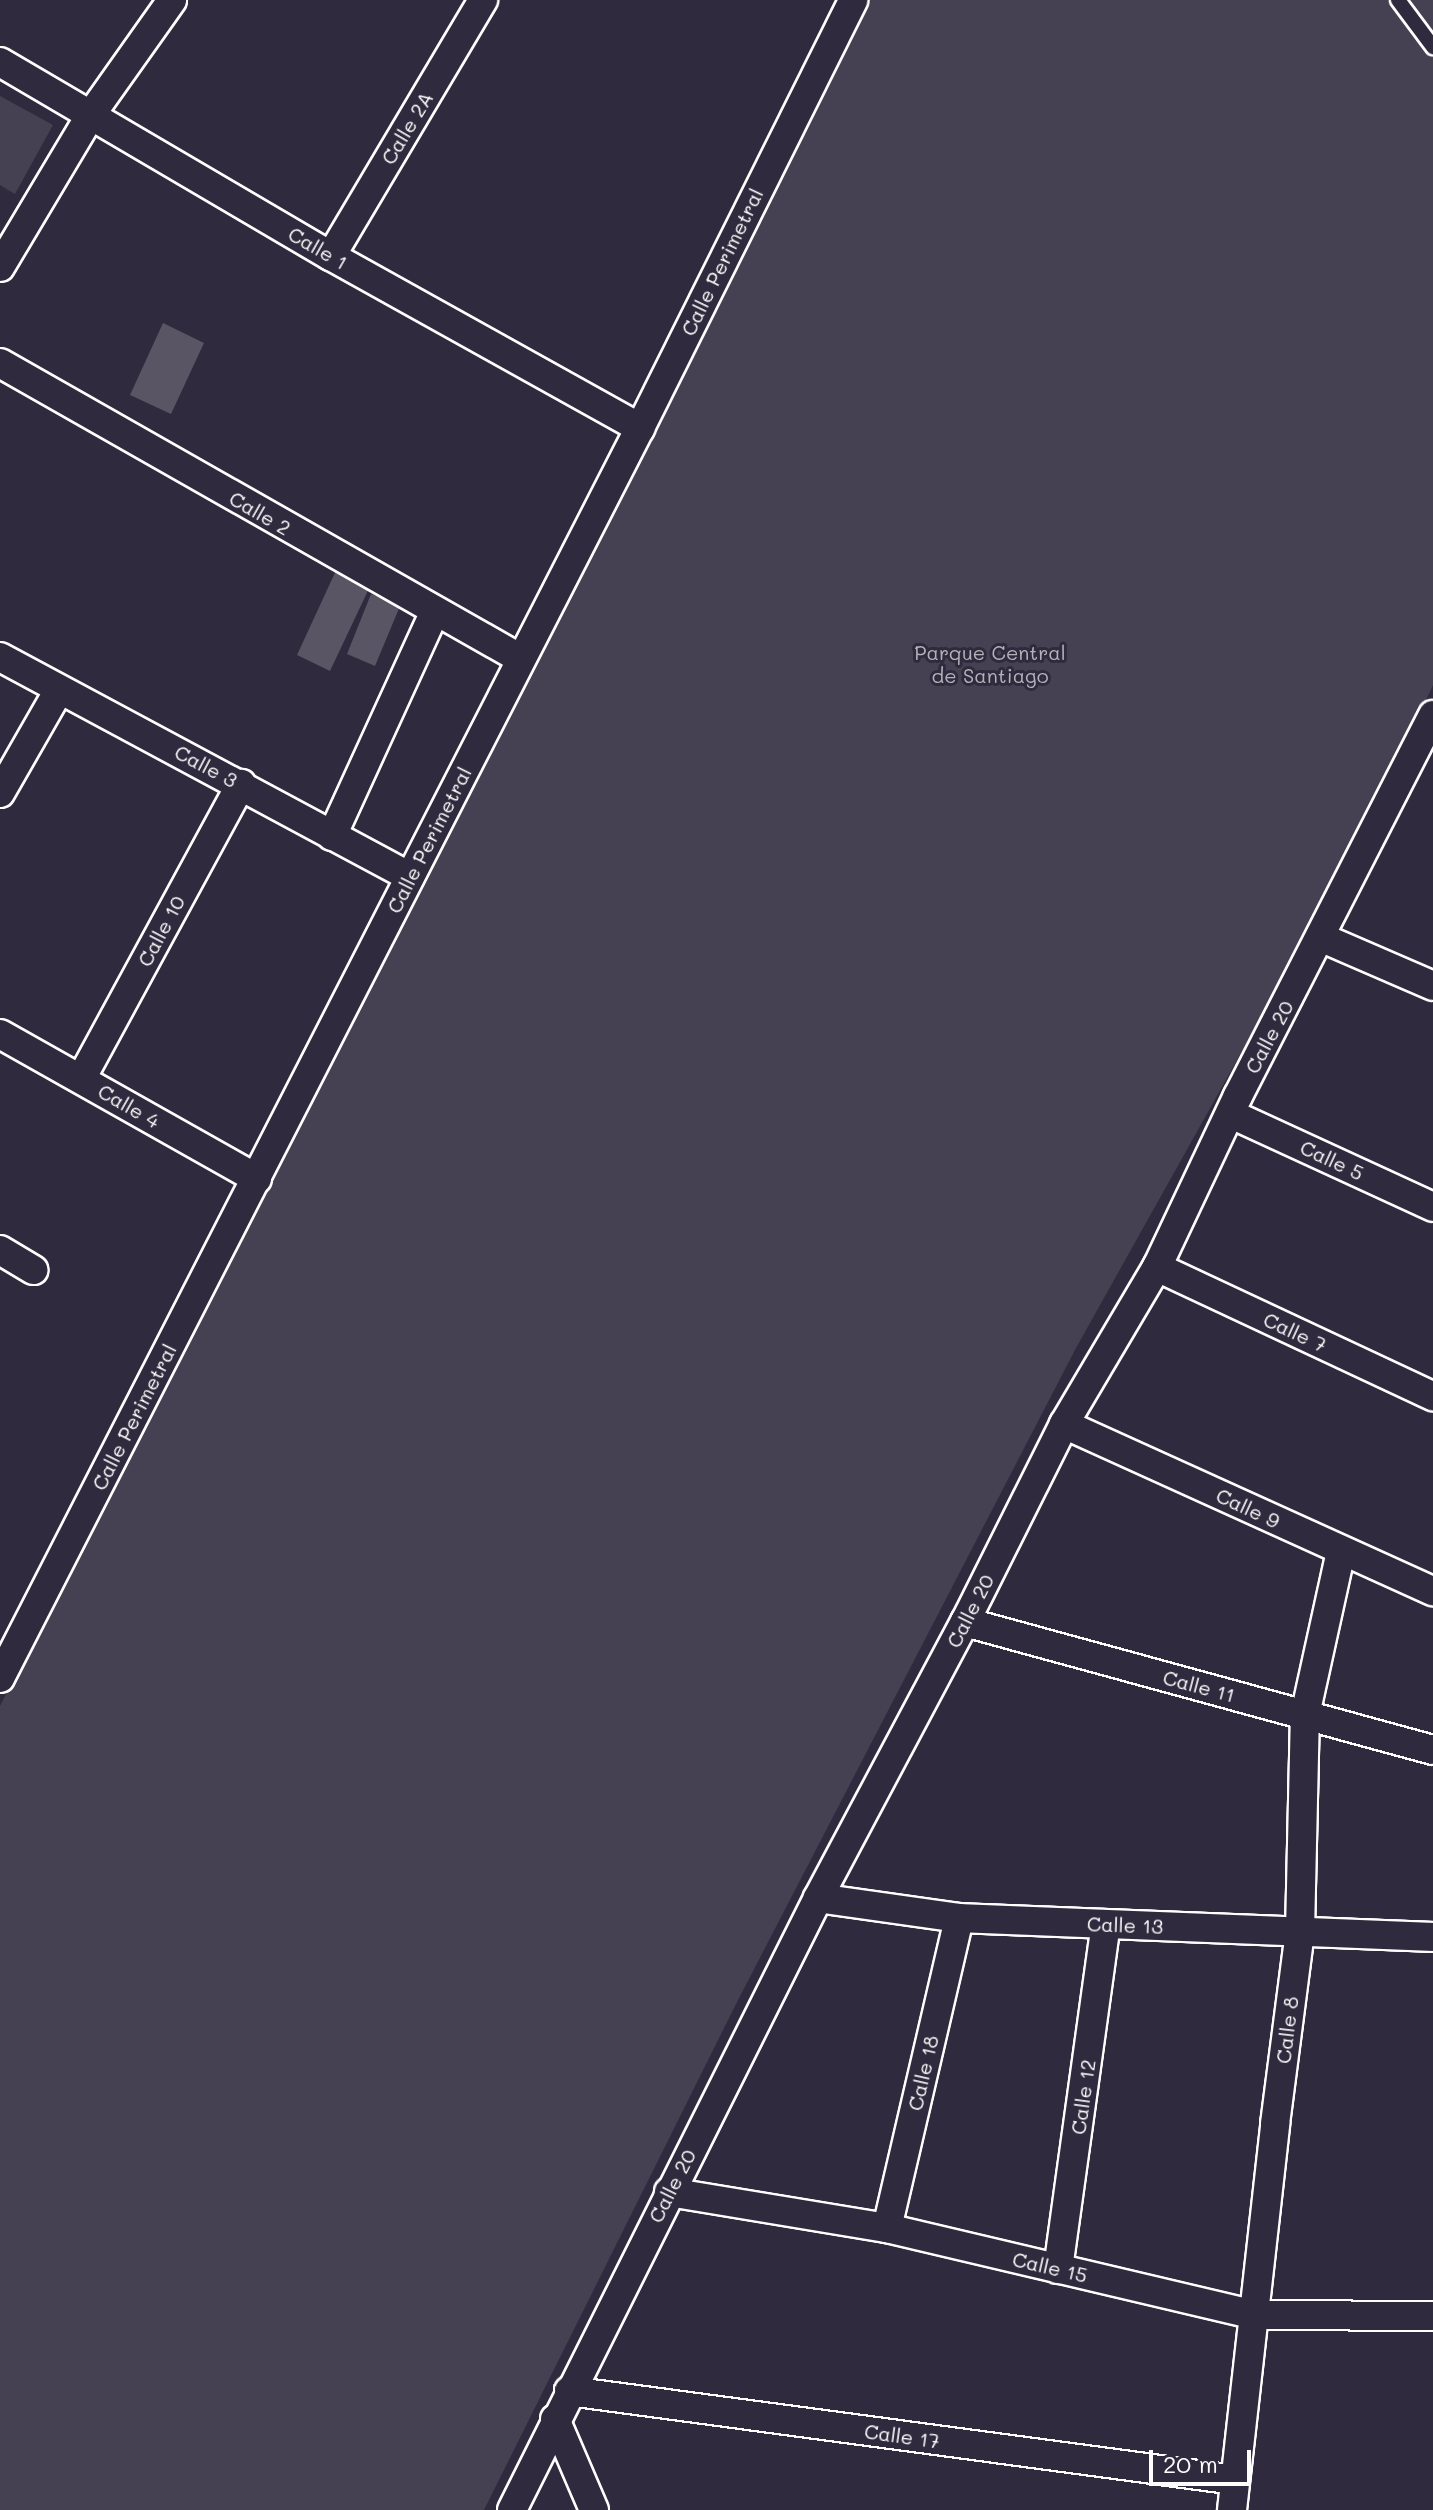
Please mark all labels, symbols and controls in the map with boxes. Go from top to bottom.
street label: Calle 2A [376,87,438,169]
street label: Calle Perimetral [676,184,768,340]
street label: Calle 1 [284,221,352,275]
street label: Calle 2 [225,486,295,540]
park label: Parque Central de Santiago [914,640,1066,687]
street label: Calle 3 [171,740,241,792]
street label: Calle Perimetral [382,763,476,917]
street label: Calle 10 [132,891,190,971]
street label: Calle 20 [1240,996,1298,1078]
street label: Calle 4 [94,1079,164,1133]
street label: Calle 5 [1296,1135,1368,1185]
street label: Calle 7 [1260,1307,1330,1357]
street label: Calle Perimetral [87,1340,181,1494]
street label: Calle 9 [1212,1483,1284,1533]
street label: Calle 20 [941,1570,999,1652]
street label: Calle 11 [1160,1665,1238,1707]
street label: Calle 13 [1086,1912,1164,1938]
street label: Calle 8 [1271,1995,1303,2065]
street label: Calle 18 [903,2033,943,2113]
street label: Calle 12 [1066,2058,1100,2136]
street label: Calle 20 [643,2145,701,2227]
street label: Calle 15 [1010,2247,1090,2287]
street label: Calle 17 [863,2419,941,2453]
scale bar [1153,2434,1255,2484]
text: 20 m [1163,2448,1218,2479]

